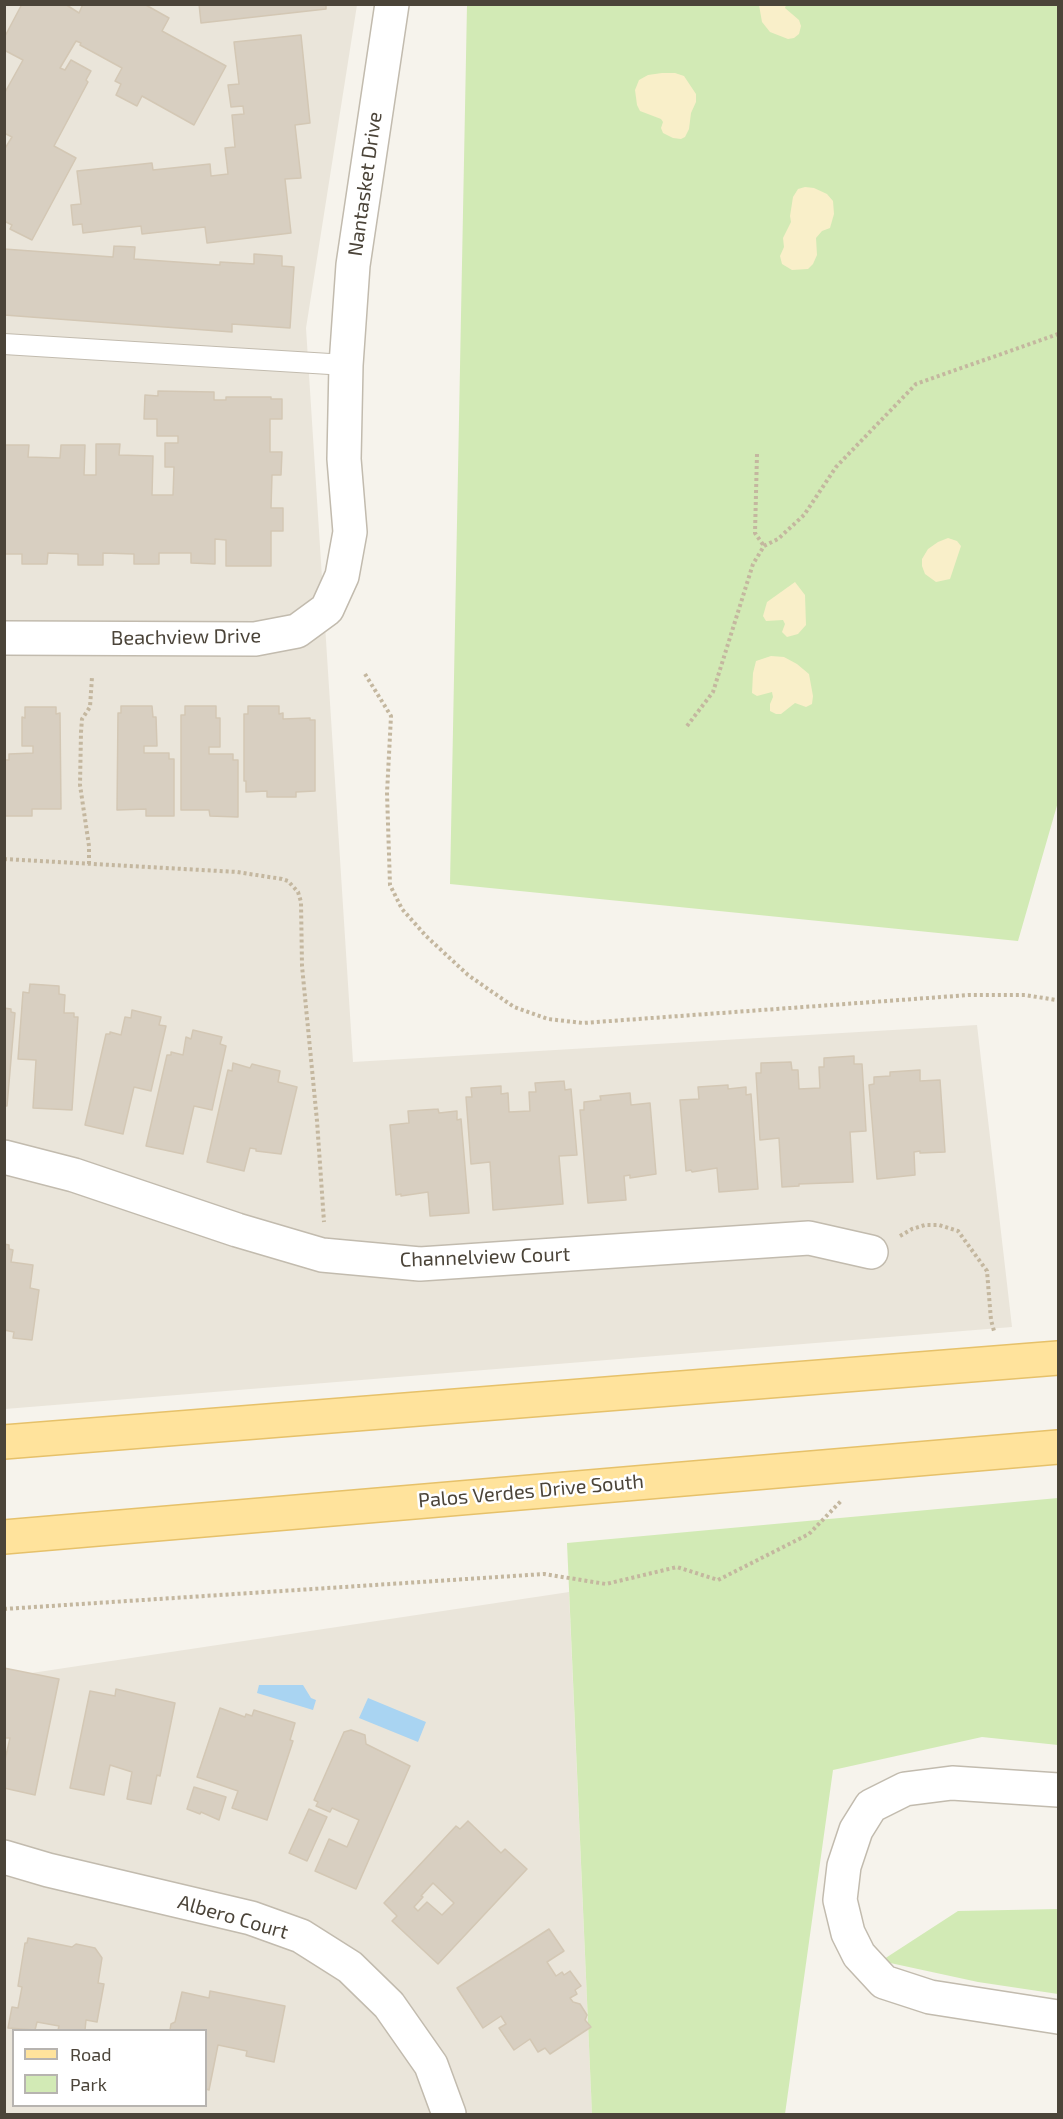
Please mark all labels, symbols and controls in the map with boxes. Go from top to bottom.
street label: Nantasket Drive [343,110,387,258]
street label: Beachview Drive [111,624,261,650]
street label: Channelview Court [399,1242,571,1272]
street label: Palos Verdes Drive South [417,1469,645,1513]
street label: Albero Court [175,1890,291,1944]
legend [12,2029,207,2107]
text: Road [70,2043,111,2065]
text: Park [70,2073,107,2095]

